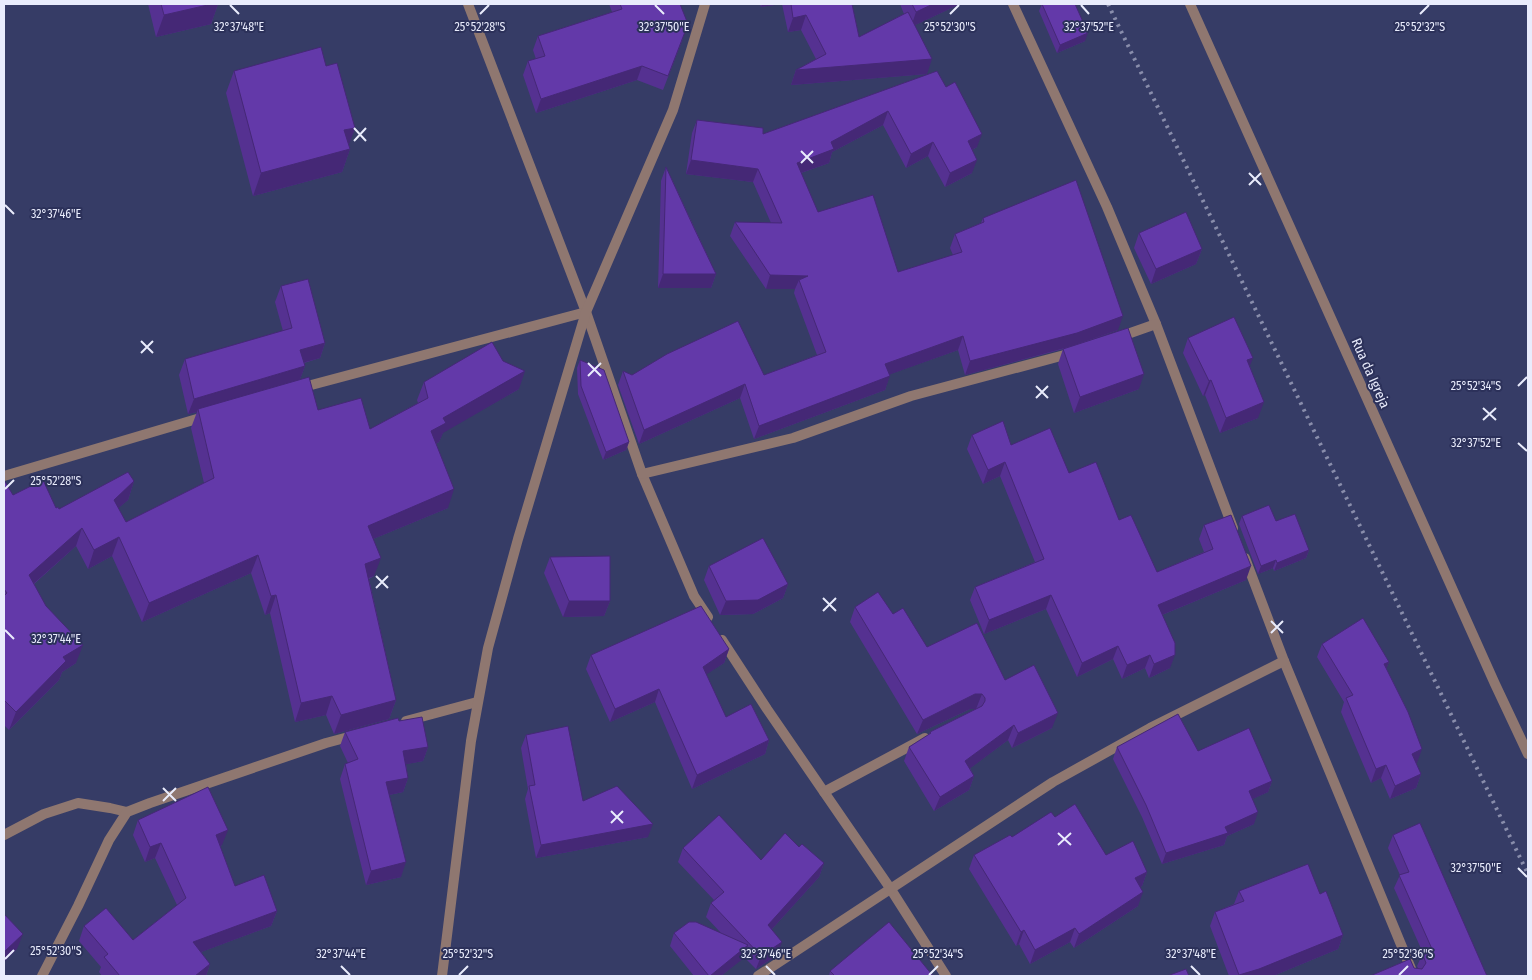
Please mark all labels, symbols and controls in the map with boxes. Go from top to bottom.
text: 32°37'48"E [214,20,265,34]
text: 25°52'28"S [454,20,506,34]
text: 32°37'50"E [639,20,690,34]
text: 25°52'30"S [924,20,976,34]
text: 32°37'52"E [1064,20,1114,34]
text: 25°52'32"S [1395,20,1445,34]
text: 32°37'46"E [31,207,81,221]
street label: Rua da Igreja [1348,336,1394,411]
text: 25°52'34"S [1451,379,1501,393]
text: 32°37'52"E [1451,436,1501,450]
text: 25°52'28"S [30,474,82,488]
text: 32°37'44"E [31,632,81,646]
text: 32°37'50"E [1451,861,1502,875]
text: 25°52'30"S [30,944,82,958]
text: 32°37'44"E [316,947,366,961]
text: 25°52'32"S [443,947,493,961]
text: 32°37'46"E [741,947,791,961]
text: 25°52'34"S [913,947,963,961]
text: 32°37'48"E [1166,947,1217,961]
text: 25°52'36"S [1382,947,1434,961]

